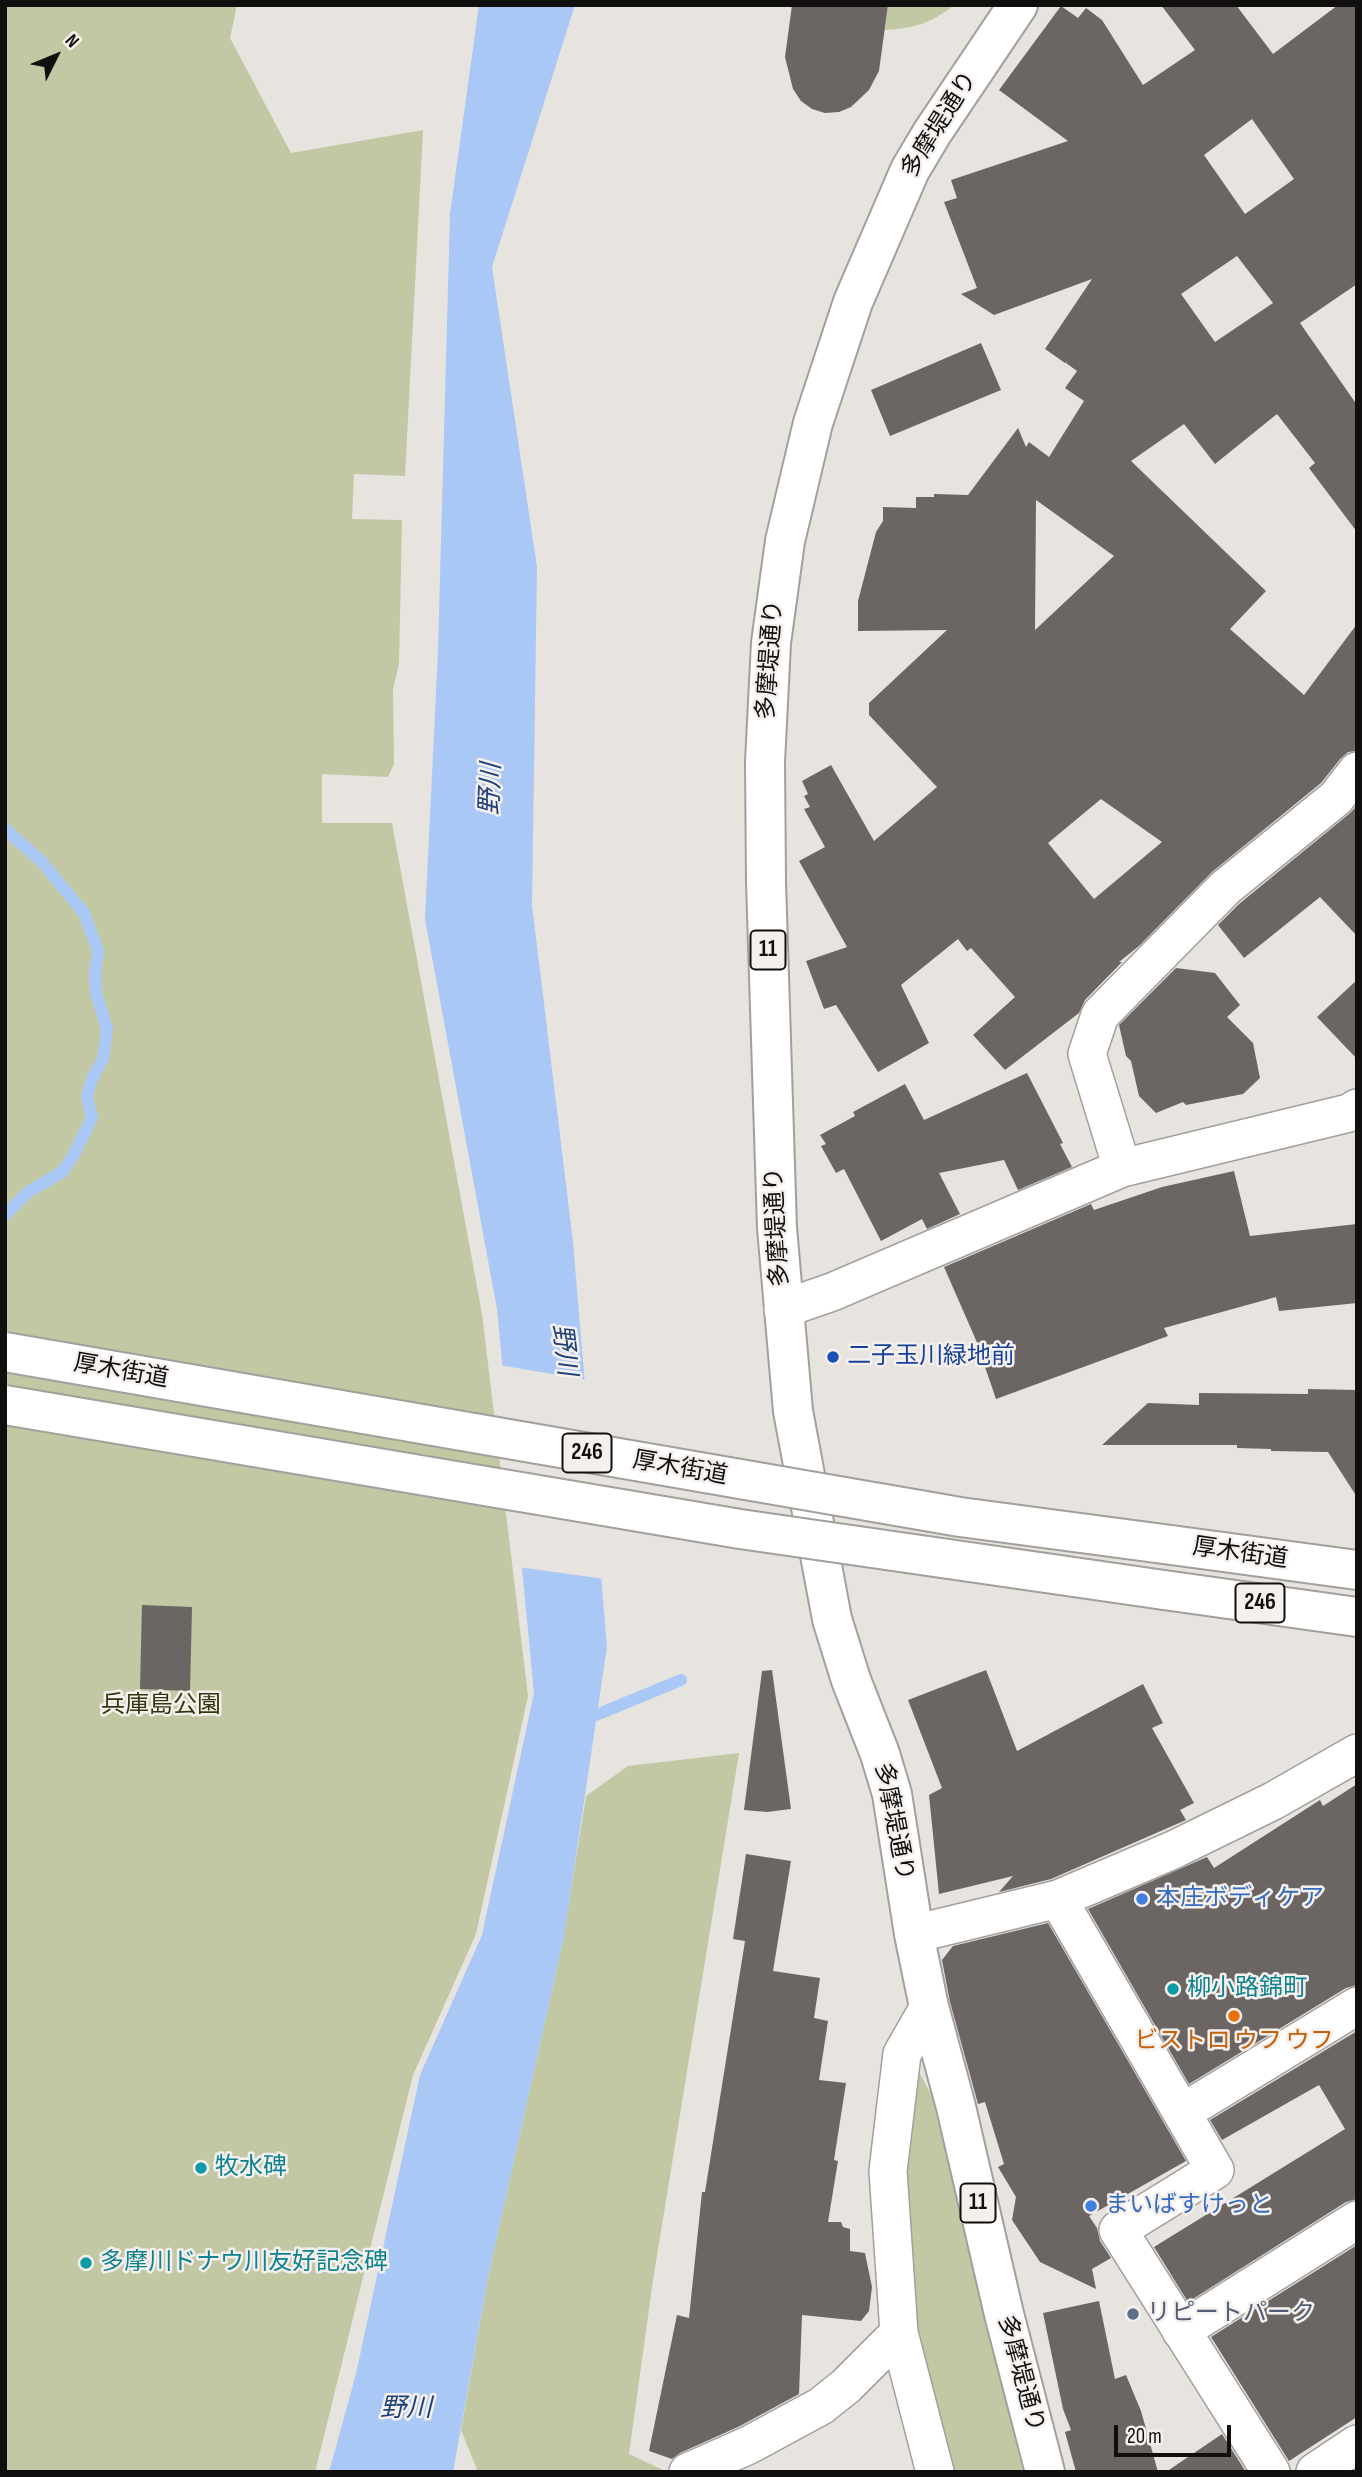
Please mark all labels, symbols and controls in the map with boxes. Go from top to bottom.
north arrow [21,21,91,91]
text: N [60,30,84,53]
street label: 多摩堤通り [896,66,984,184]
street label: 多摩堤通り [752,599,790,721]
water label: 野川 [476,762,508,816]
road number: 11 [750,931,786,970]
street label: 多摩堤通り [760,1166,796,1288]
water label: 野川 [544,1322,582,1378]
place label: 二子玉川緑地前 [847,1343,1015,1371]
street label: 厚木街道 [71,1349,171,1395]
marker: 二子玉川緑地前 [825,1349,841,1365]
road number: 246 [562,1434,612,1472]
street label: 厚木街道 [630,1446,730,1492]
street label: 厚木街道 [1190,1533,1290,1575]
road number: 246 [1236,1584,1284,1622]
park label: 兵庫島公園 [101,1692,221,1720]
street label: 多摩堤通り [867,1760,919,1884]
place label: 本庄ボディケア [1156,1885,1324,1913]
marker: 本庄ボディケア [1134,1891,1150,1907]
place label: 柳小路錦町 [1187,1975,1307,2003]
marker: 柳小路錦町 [1165,1981,1181,1997]
marker: ビストロ ウフ ウフ [1226,2008,1242,2024]
place label: ビストロ ウフ ウフ [1134,2028,1334,2056]
place label: 牧水碑 [215,2154,287,2182]
marker: 牧水碑 [193,2160,209,2176]
road number: 11 [960,2184,996,2222]
place label: まいばすけっと [1105,2192,1273,2220]
marker: まいばすけっと [1083,2198,1099,2214]
place label: 多摩川ドナウ川友好記念碑 [100,2249,388,2277]
marker: 多摩川ドナウ川友好記念碑 [78,2255,94,2271]
place label: リピートパーク [1147,2300,1315,2328]
marker: リピートパーク [1125,2306,1141,2322]
street label: 多摩堤通り [991,2312,1049,2436]
water label: 野川 [380,2393,432,2425]
scale bar [1117,2410,1234,2454]
text: 20 m [1127,2424,1162,2449]

